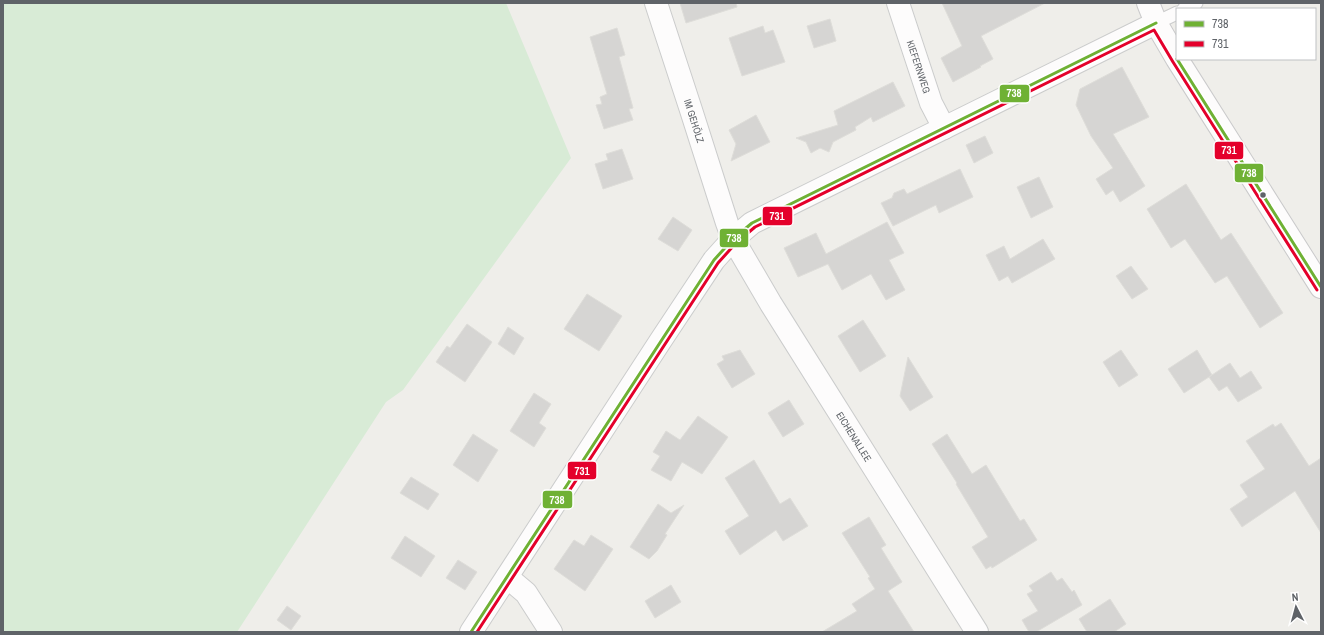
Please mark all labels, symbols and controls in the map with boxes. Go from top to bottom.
legend [1176,8,1316,60]
text: 738 [1212,16,1228,32]
text: 731 [1212,36,1229,52]
street label: KIEFERNWEG [904,38,934,95]
line badge: 738 [999,84,1030,103]
text: 738 [1006,86,1022,100]
street label: IM GEHÖLZ [681,97,708,144]
line badge: 731 [1214,141,1244,160]
text: 731 [1221,143,1237,157]
line badge: 738 [1234,163,1264,183]
text: 738 [1241,166,1257,180]
unlabelled marker [1258,190,1268,200]
line badge: 731 [762,206,793,226]
text: 731 [769,209,785,223]
line badge: 738 [719,228,749,248]
text: 738 [726,231,742,245]
street label: EICHENALLEE [834,409,875,464]
line badge: 731 [567,461,597,480]
text: 731 [574,464,590,478]
line badge: 738 [542,490,573,509]
text: 738 [549,493,565,507]
north arrow [1276,587,1316,627]
text: N [1291,590,1299,604]

